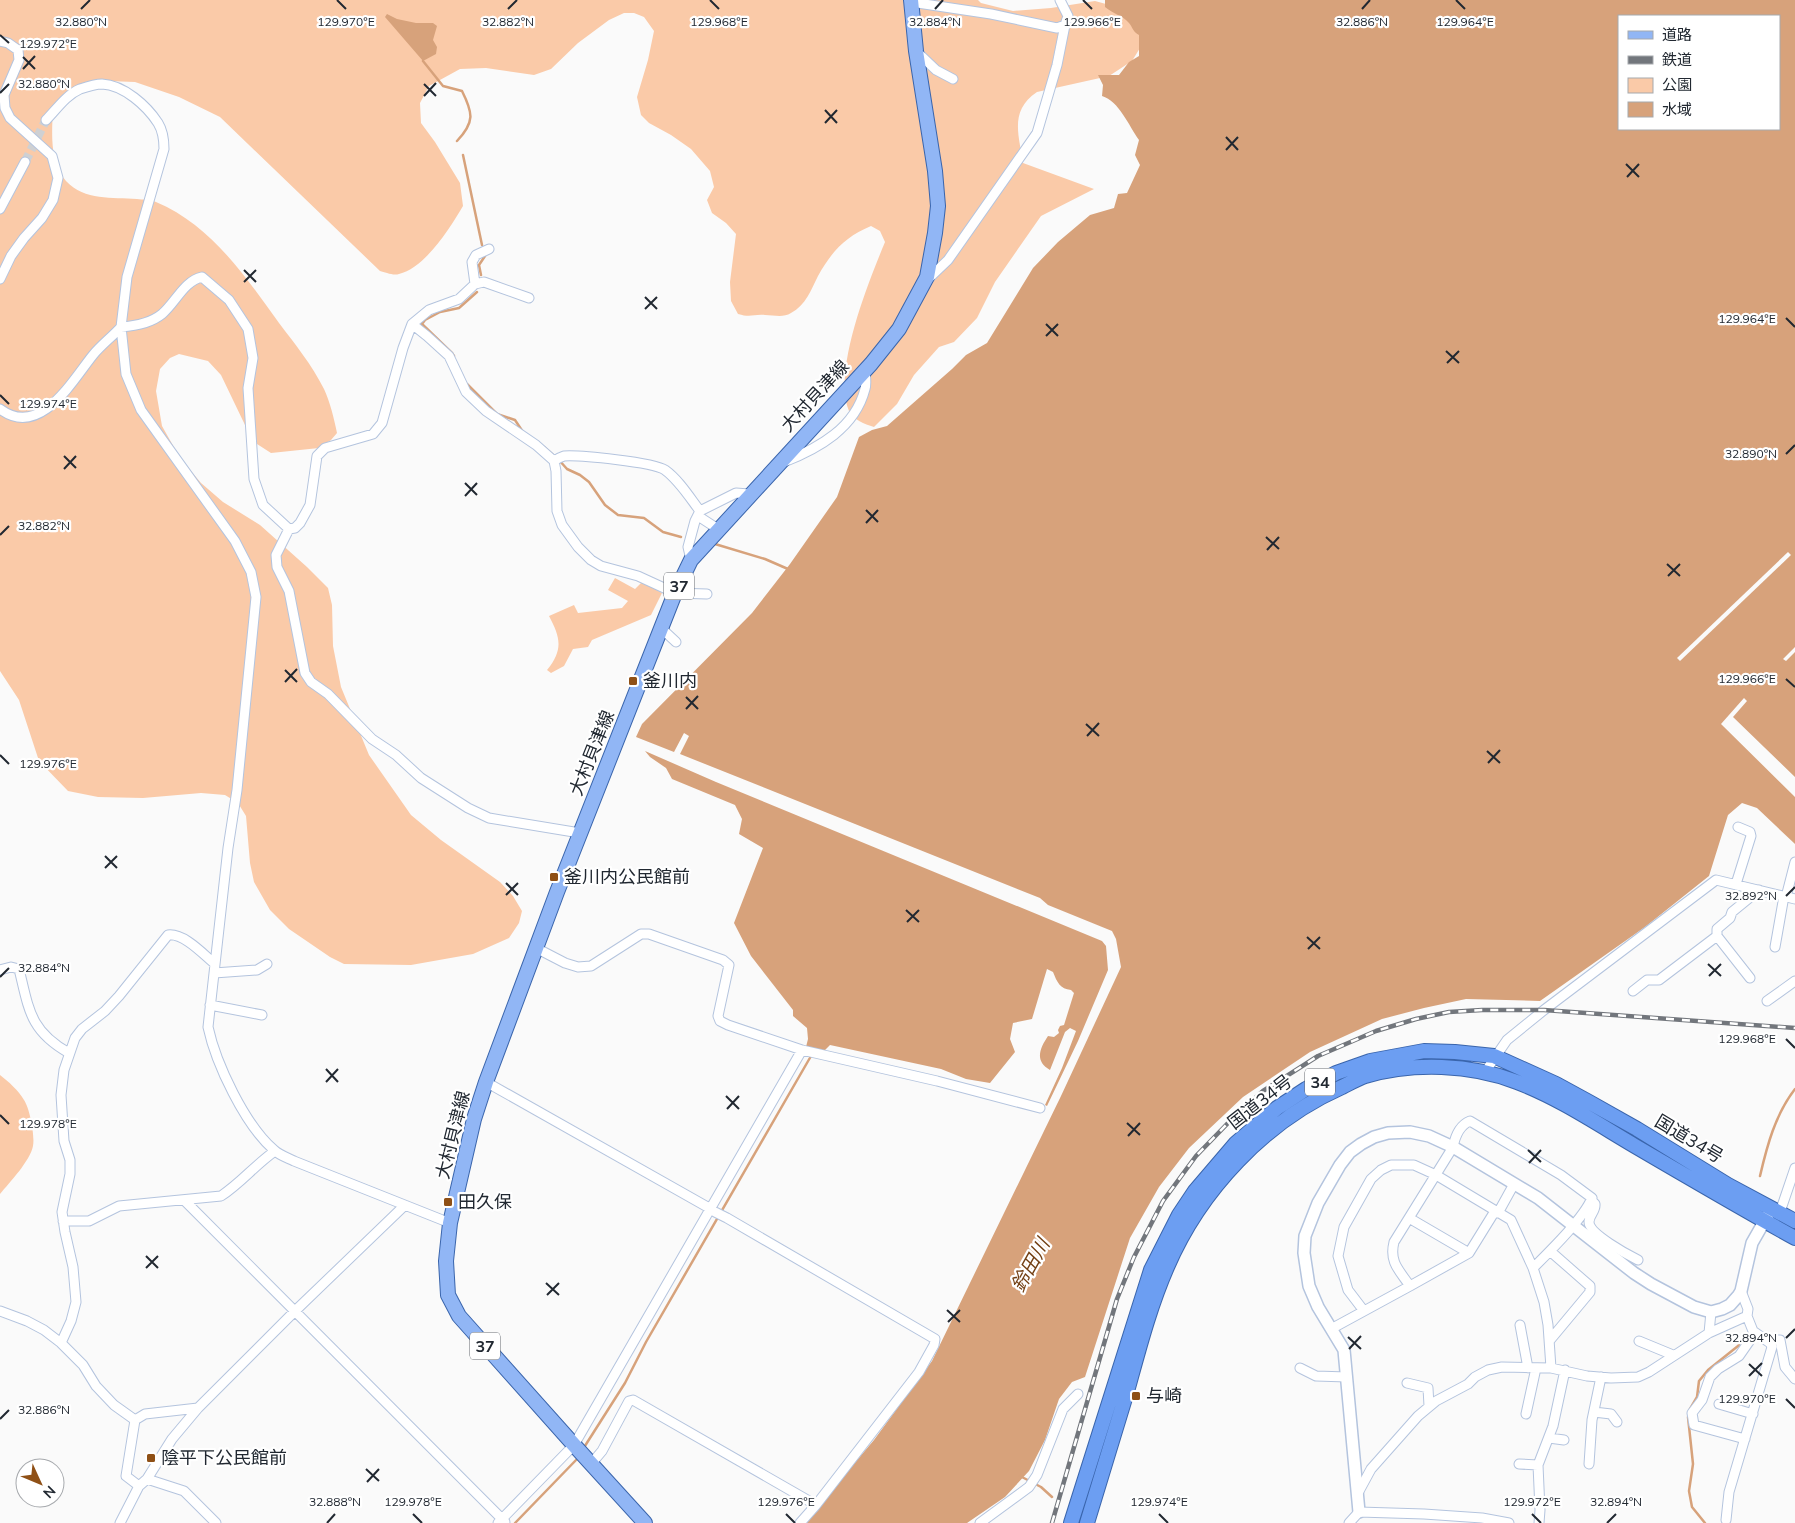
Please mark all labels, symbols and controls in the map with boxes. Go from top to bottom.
text: 32.880°N [55,14,107,29]
text: 129.970°E [317,14,375,29]
text: 32.882°N [482,14,534,29]
text: 129.968°E [690,14,748,29]
text: 32.884°N [909,14,961,29]
text: 129.966°E [1063,14,1121,29]
text: 32.886°N [1336,14,1388,29]
text: 129.964°E [1436,14,1494,29]
legend [1618,15,1780,130]
text: 道路 [1662,25,1692,44]
text: 129.972°E [19,36,77,51]
text: 鉄道 [1662,50,1692,69]
text: 公園 [1662,75,1692,94]
text: 32.880°N [18,76,70,91]
text: 水域 [1662,100,1692,119]
text: 129.964°E [1718,311,1776,326]
street label: 大村貝津線 [776,355,854,436]
text: 129.974°E [19,396,77,411]
text: 32.890°N [1725,446,1777,461]
text: 32.882°N [18,518,70,533]
road number: 37 [664,572,694,600]
place label: 釜川内 [643,669,697,692]
text: 129.966°E [1718,671,1776,686]
marker: 釜川内 [627,675,639,687]
street label: 大村貝津線 [564,707,619,799]
text: 129.976°E [19,756,77,771]
place label: 釜川内公民館前 [564,865,690,888]
marker: 釜川内公民館前 [548,871,560,883]
text: 32.892°N [1725,888,1777,903]
text: 32.884°N [18,960,70,975]
text: 129.968°E [1718,1031,1776,1046]
road number: 34 [1305,1068,1335,1096]
street label: 国道34号 [1223,1069,1297,1134]
street label: 大村貝津線 [430,1088,475,1181]
street label: 国道34号 [1651,1109,1728,1168]
text: 129.978°E [19,1116,77,1131]
place label: 田久保 [458,1190,512,1213]
marker: 田久保 [442,1196,454,1208]
water label: 鈴田川 [1006,1233,1055,1296]
text: 32.894°N [1725,1330,1777,1345]
road number: 37 [470,1332,500,1360]
place label: 与崎 [1146,1384,1182,1407]
marker: 与崎 [1130,1390,1142,1402]
text: 129.970°E [1718,1391,1776,1406]
text: 32.886°N [18,1402,70,1417]
place label: 陰平下公民館前 [161,1446,287,1469]
marker: 陰平下公民館前 [145,1452,157,1464]
north arrow [15,1458,65,1508]
text: N [39,1482,59,1502]
text: 32.888°N [309,1494,361,1509]
text: 129.978°E [384,1494,442,1509]
text: 129.976°E [757,1494,815,1509]
text: 129.974°E [1130,1494,1188,1509]
text: 129.972°E [1503,1494,1561,1509]
text: 32.894°N [1590,1494,1642,1509]

